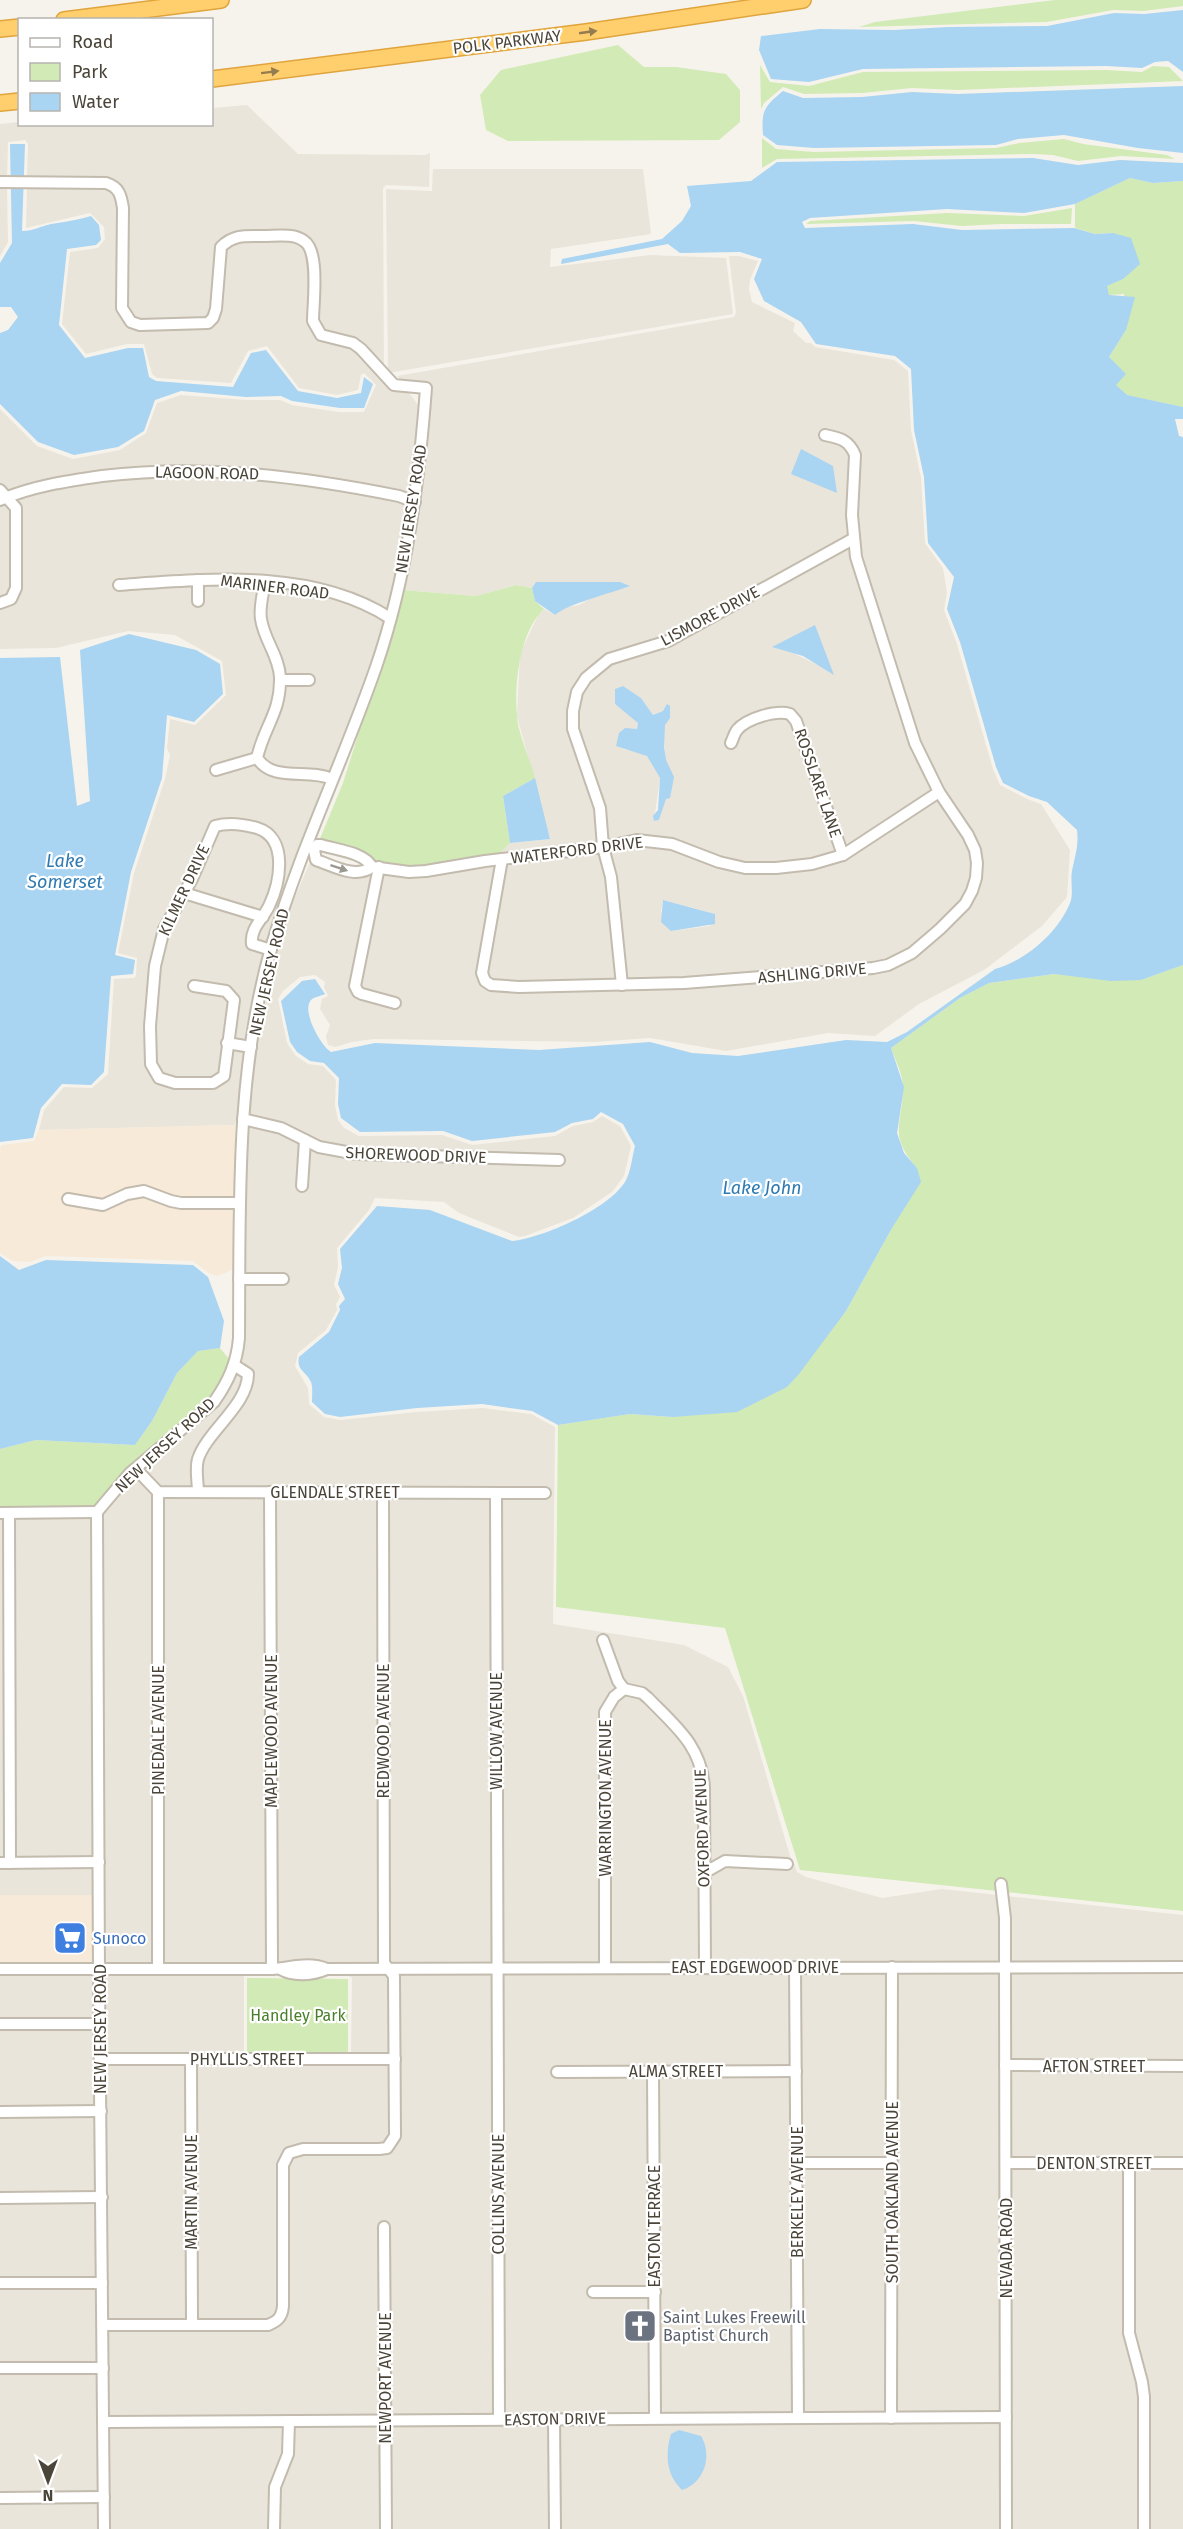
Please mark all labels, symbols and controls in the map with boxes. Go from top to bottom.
legend [18,18,213,126]
street label: POLK PARKWAY [452,26,562,58]
one-way arrow [579,27,598,36]
text: Road [72,31,114,53]
text: Park [72,61,108,83]
one-way arrow [260,68,279,77]
text: Water [72,91,119,113]
street label: NEW JERSEY ROAD [391,443,431,575]
street label: LAGOON ROAD [155,463,259,483]
street label: MARINER ROAD [220,571,330,603]
street label: LISMORE DRIVE [657,582,763,650]
street label: ROSSLARE LANE [790,726,846,840]
street label: WATERFORD DRIVE [510,832,644,868]
street label: KILMER DRIVE [154,841,214,939]
water label: Lake Somerset [26,850,103,893]
one-way arrow [330,863,348,873]
street label: NEW JERSEY ROAD [245,906,293,1038]
street label: ASHLING DRIVE [757,959,867,987]
street label: SHOREWOOD DRIVE [345,1143,487,1167]
water label: Lake John [722,1177,802,1199]
street label: NEW JERSEY ROAD [111,1394,219,1496]
street label: GLENDALE STREET [270,1483,400,1502]
street label: MAPLEWOOD AVENUE [262,1654,281,1808]
street label: REDWOOD AVENUE [374,1664,393,1798]
street label: PINEDALE AVENUE [149,1665,168,1795]
street label: WILLOW AVENUE [487,1672,506,1790]
street label: WARRINGTON AVENUE [596,1719,615,1877]
street label: OXFORD AVENUE [690,1768,714,1888]
supermarket icon: Sunoco [52,1920,88,1956]
place label: Sunoco [93,1929,146,1948]
street label: EAST EDGEWOOD DRIVE [671,1958,839,1977]
street label: NEW JERSEY ROAD [91,1964,110,2094]
park label: Handley Park [250,2006,346,2025]
street label: PHYLLIS STREET [190,2050,305,2069]
street label: AFTON STREET [1043,2057,1146,2076]
street label: ALMA STREET [629,2062,724,2081]
street label: SOUTH OAKLAND AVENUE [883,2101,902,2283]
street label: BERKELEY AVENUE [788,2126,807,2258]
street label: MARTIN AVENUE [182,2134,201,2250]
street label: COLLINS AVENUE [489,2134,508,2254]
street label: DENTON STREET [1036,2154,1152,2173]
street label: EASTON TERRACE [645,2165,664,2287]
street label: NEVADA ROAD [997,2198,1016,2298]
church icon: Saint Lukes Freewill Baptist Church [622,2308,658,2344]
place label: Saint Lukes Freewill Baptist Church [663,2308,806,2345]
street label: NEWPORT AVENUE [376,2312,395,2444]
street label: EASTON DRIVE [504,2409,606,2429]
north arrow [18,2451,78,2511]
text: N [43,2486,53,2505]

